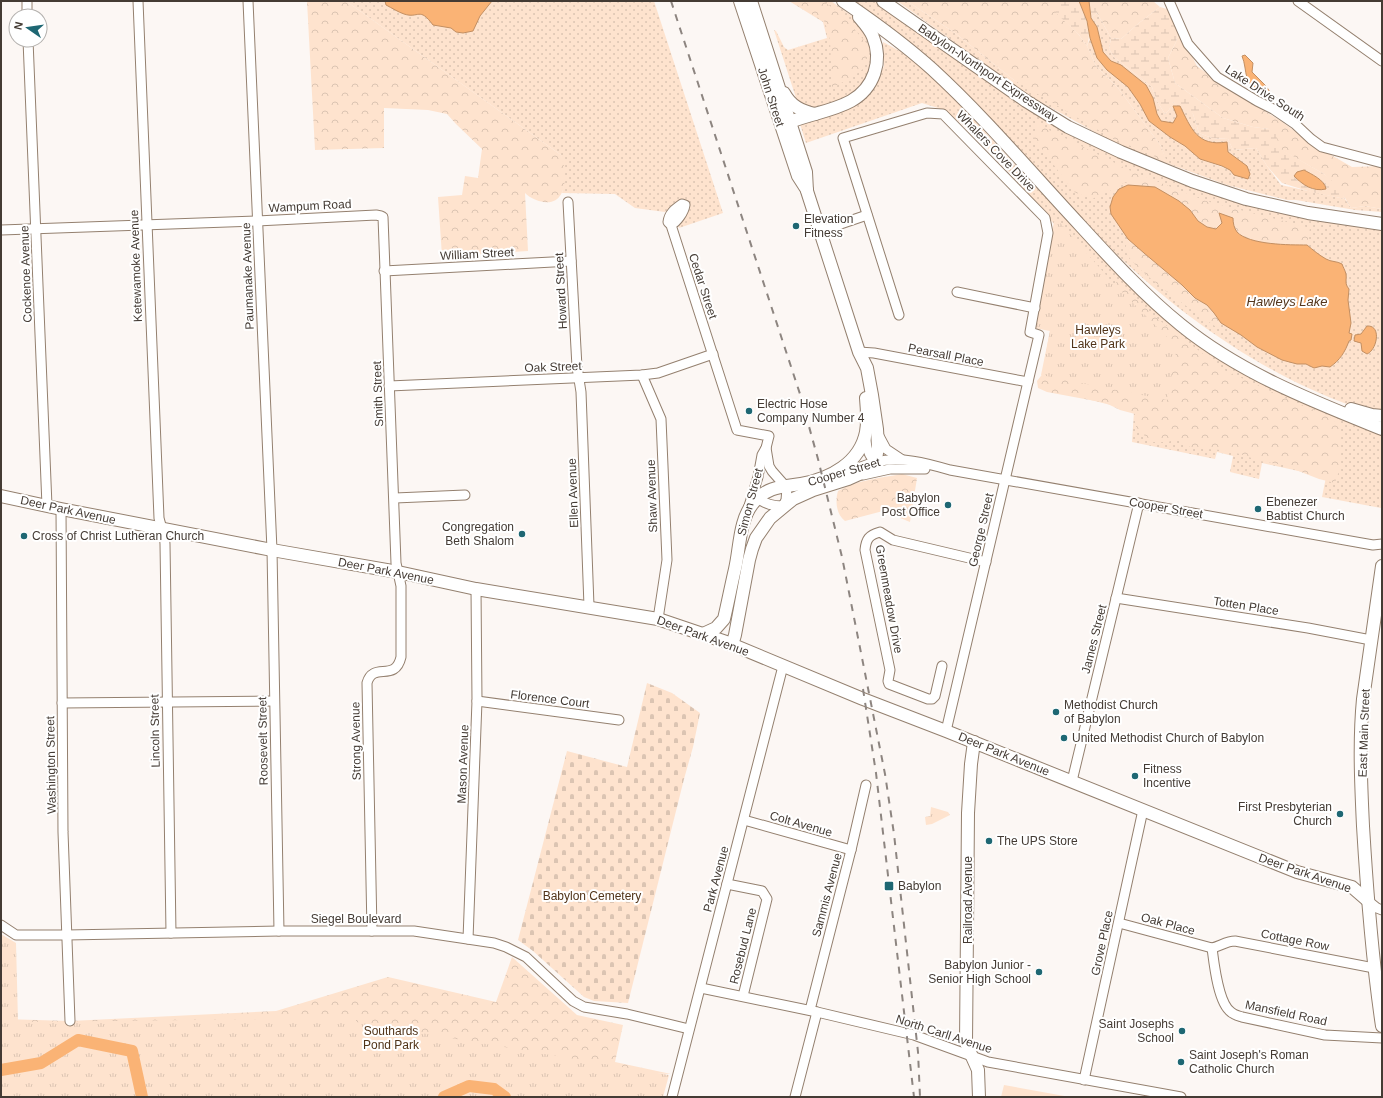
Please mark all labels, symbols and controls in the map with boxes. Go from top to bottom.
north arrow [8,8,48,48]
text: N [12,20,25,31]
street label: Babylon-Northport Expressway [916,21,1060,125]
street label: Lake Drive South [1223,62,1307,124]
street label: John Street [755,66,787,129]
street label: Whalers Cove Drive [954,108,1038,194]
street label: Wampum Road [268,197,352,215]
street label: Ketewamoke Avenue [127,209,145,322]
place label: Elevation Fitness [804,212,853,240]
marker: Elevation Fitness [791,221,801,231]
street label: Paumanake Avenue [239,222,257,330]
street label: Cockenoe Avenue [17,225,35,323]
street label: William Street [440,245,515,263]
street label: Cedar Street [686,251,720,321]
street label: Howard Street [552,252,570,330]
water label: Hawleys Lake [1247,294,1327,309]
park label: Hawleys Lake Park [1071,323,1126,351]
street label: Pearsall Place [907,341,985,369]
street label: Oak Street [524,359,583,375]
street label: Smith Street [370,360,386,427]
place label: Electric Hose Company Number 4 [757,397,865,425]
marker: Electric Hose Company Number 4 [744,406,754,416]
street label: Cooper Street [806,455,882,489]
street label: Ellen Avenue [565,458,581,528]
street label: Shaw Avenue [644,459,660,533]
street label: Simon Street [734,466,766,537]
place label: Babylon Post Office [882,491,940,519]
street label: George Street [966,491,996,568]
street label: Deer Park Avenue [19,493,117,527]
street label: Cooper Street [1128,495,1205,521]
place label: Ebenezer Babtist Church [1266,495,1345,523]
marker: Babylon Post Office [943,500,953,510]
marker: Ebenezer Babtist Church [1253,504,1263,514]
place label: Congregation Beth Shalom [442,520,514,548]
place label: Cross of Christ Lutheran Church [32,529,204,543]
marker: Congregation Beth Shalom [517,529,527,539]
marker: Cross of Christ Lutheran Church [19,531,29,541]
street label: Greenmeadow Drive [873,544,906,655]
street label: Deer Park Avenue [337,555,435,587]
street label: Totten Place [1212,594,1280,618]
street label: James Street [1079,602,1110,675]
street label: Deer Park Avenue [655,613,751,659]
street label: Florence Court [510,687,591,711]
street label: East Main Street [1355,688,1373,778]
street label: Lincoln Street [147,694,163,768]
street label: Roosevelt Street [255,696,271,785]
place label: Methodist Church of Babylon [1064,698,1158,726]
street label: Strong Avenue [348,701,364,780]
marker: Methodist Church of Babylon [1051,707,1061,717]
street label: Washington Street [43,715,59,814]
street label: Mason Avenue [455,724,471,804]
street label: Deer Park Avenue [956,729,1052,779]
place label: United Methodist Church of Babylon [1072,731,1264,745]
marker: United Methodist Church of Babylon [1059,733,1069,743]
place label: Fitness Incentive [1143,762,1191,790]
marker: Fitness Incentive [1130,771,1140,781]
place label: First Presbyterian Church [1238,800,1332,828]
street label: Colt Avenue [768,808,834,840]
marker: First Presbyterian Church [1335,809,1345,819]
place label: The UPS Store [997,834,1078,848]
marker: The UPS Store [984,836,994,846]
street label: Park Avenue [700,844,732,914]
street label: Sammis Avenue [809,851,845,939]
street label: Deer Park Avenue [1257,851,1354,896]
street label: Railroad Avenue [961,856,975,944]
place label: Babylon [898,879,941,893]
marker: Babylon [883,880,895,892]
park label: Babylon Cemetery [543,889,641,903]
street label: Rosebud Lane [727,906,759,986]
street label: Grove Place [1088,909,1116,977]
street label: Oak Place [1139,910,1197,938]
street label: Siegel Boulevard [311,912,401,926]
street label: Cottage Row [1260,927,1331,954]
place label: Babylon Junior - Senior High School [928,958,1031,986]
marker: Babylon Junior - Senior High School [1034,967,1044,977]
street label: Mansfield Road [1244,997,1328,1029]
street label: North Carll Avenue [894,1012,994,1056]
place label: Saint Josephs School [1099,1017,1174,1045]
park label: Southards Pond Park [363,1024,420,1052]
marker: Saint Josephs School [1177,1026,1187,1036]
place label: Saint Joseph's Roman Catholic Church [1189,1048,1309,1076]
marker: Saint Joseph's Roman Catholic Church [1176,1057,1186,1067]

